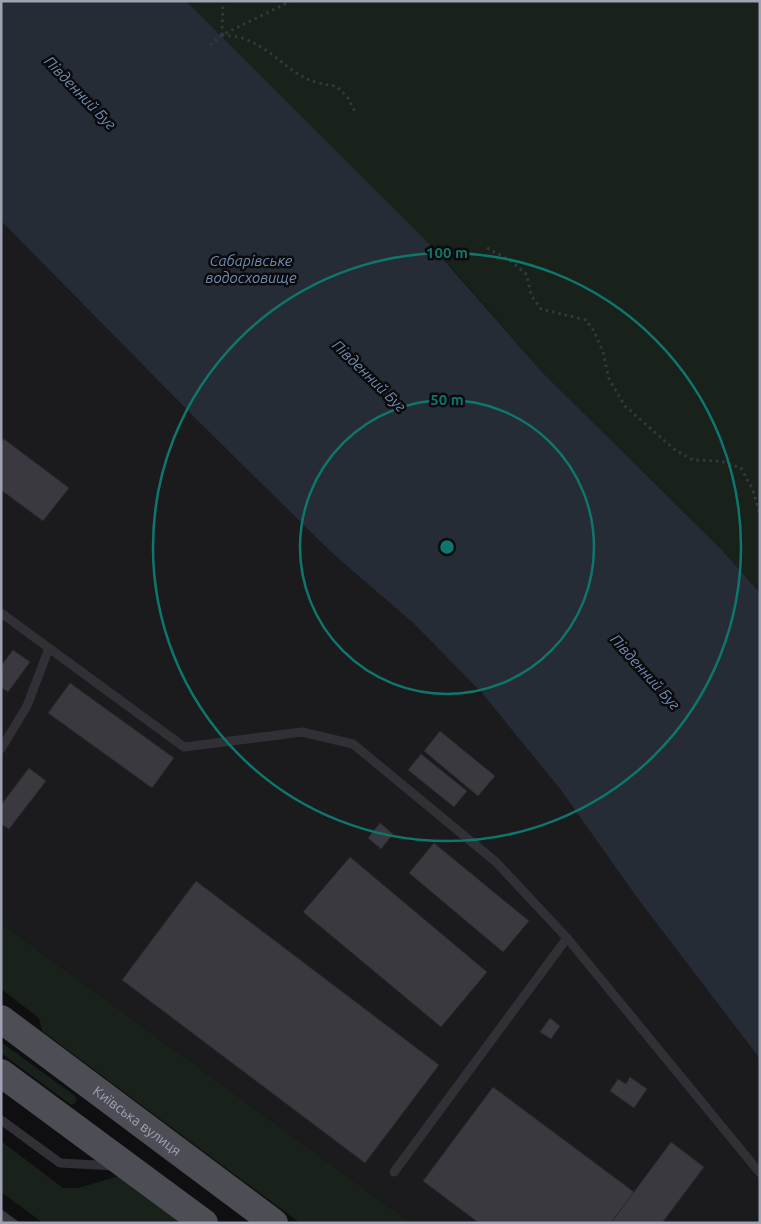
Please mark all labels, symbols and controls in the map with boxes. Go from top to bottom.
water label: Південний Буг [41,52,120,133]
text: 100 m [426,244,468,261]
water label: Сабарівське водосховище [206,252,297,286]
water label: Південний Буг [329,336,410,415]
text: 50 m [430,391,464,408]
centre of rings [438,538,456,556]
water label: Південний Буг [607,631,684,713]
street label: Київська вулиця [90,1083,184,1159]

